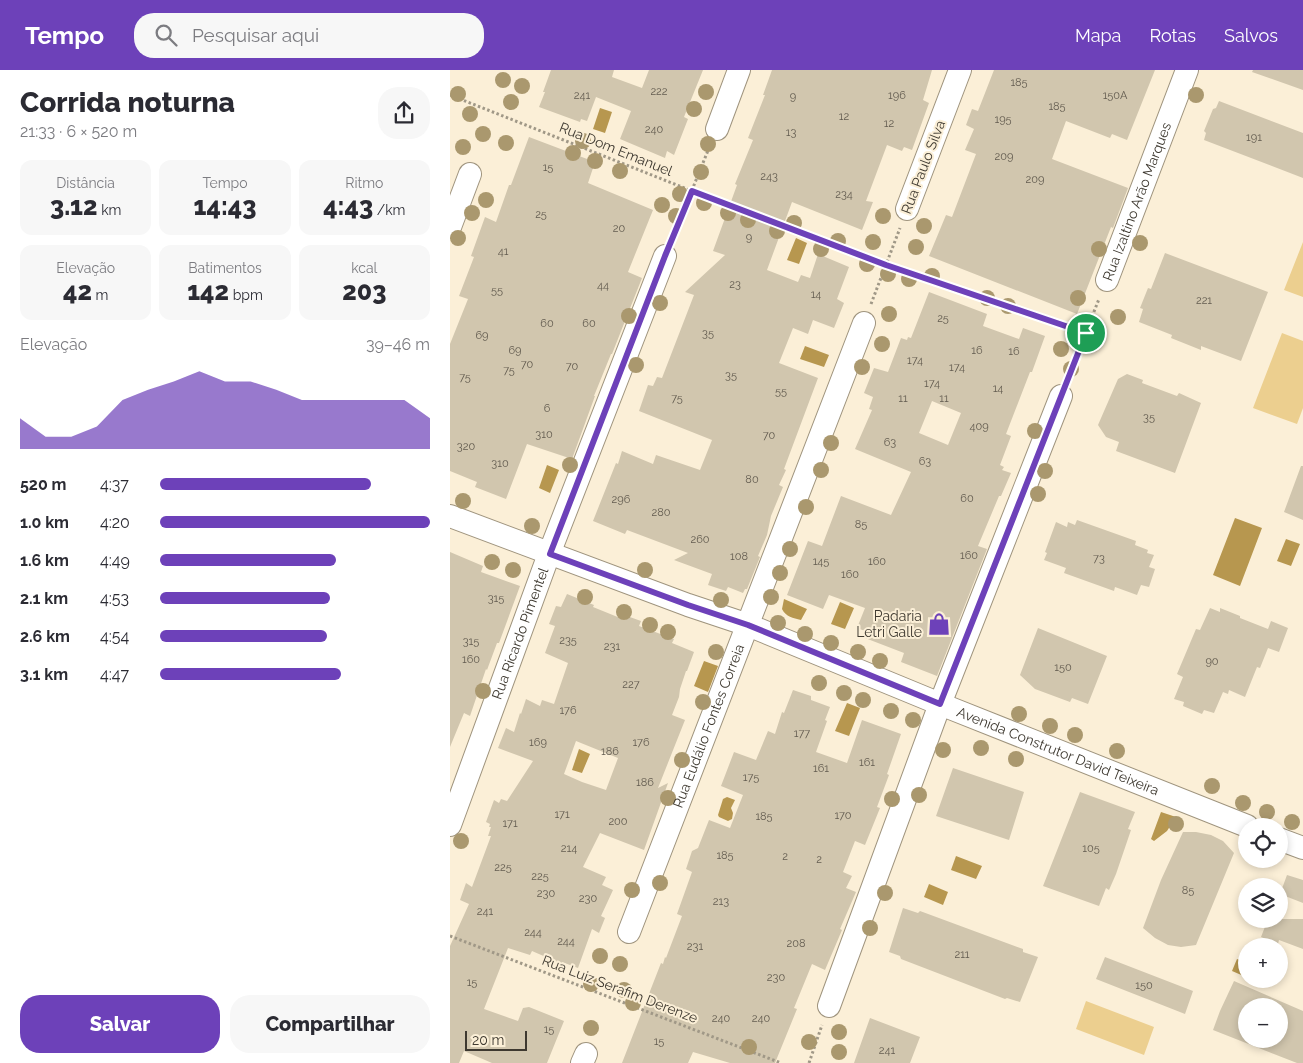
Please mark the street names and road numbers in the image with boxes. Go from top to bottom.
street label: Rua Paulo Silva [898,118,948,216]
street label: Rua Dom Emanuel [557,119,675,179]
street label: Rua Izaltino Arão Marques [1099,120,1174,283]
street label: Rua Ricardo Pimentel [489,565,551,701]
street label: Rua Eudálio Fontes Correia [670,642,747,810]
street label: Avenida Construtor David Teixeira [955,704,1161,798]
street label: Rua Luiz Serafim Derenze [540,952,700,1026]

